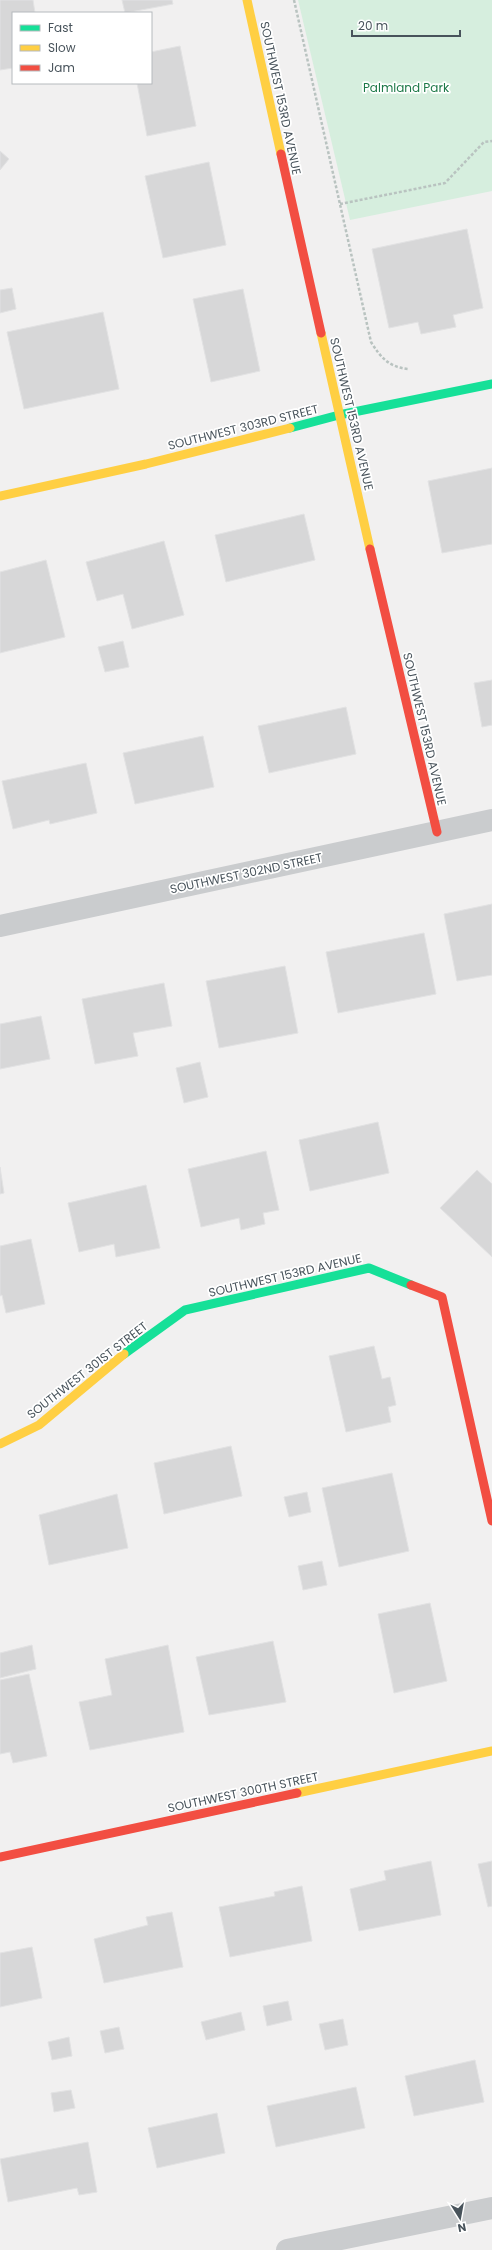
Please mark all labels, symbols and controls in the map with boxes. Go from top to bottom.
legend [12,12,152,84]
scale bar [352,12,460,38]
text: 20 m [358,17,388,34]
text: Fast [48,19,73,36]
street label: SOUTHWEST 153RD AVENUE [256,20,306,176]
text: Slow [48,39,76,56]
text: Jam [48,59,75,76]
park label: Palmland Park [363,79,450,96]
street label: SOUTHWEST 153RD AVENUE [326,336,378,492]
street label: SOUTHWEST 303RD STREET [166,400,320,454]
street label: SOUTHWEST 153RD AVENUE [399,651,451,807]
street label: SOUTHWEST 302ND STREET [168,848,324,897]
street label: SOUTHWEST 153RD AVENUE [207,1249,363,1301]
street label: SOUTHWEST 301ST STREET [23,1317,151,1423]
street label: SOUTHWEST 300TH STREET [166,1768,320,1816]
north arrow [440,2198,480,2238]
text: N [456,2219,467,2236]

